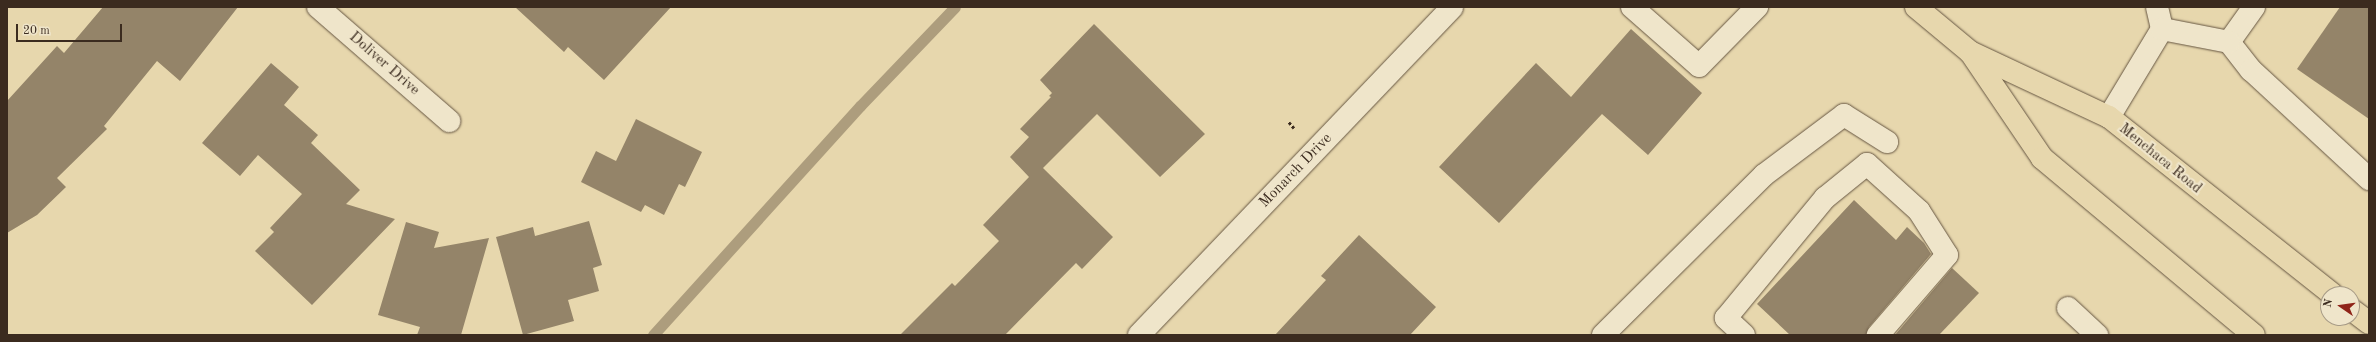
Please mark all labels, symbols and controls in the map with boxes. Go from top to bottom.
scale bar [18,16,124,42]
text: 20 m [23,25,50,37]
street label: Doliver Drive [345,28,423,100]
street label: Menchaca Road [2115,120,2205,198]
street label: Monarch Drive [1256,130,1336,212]
north arrow [2320,286,2360,326]
text: N [2322,298,2335,309]

